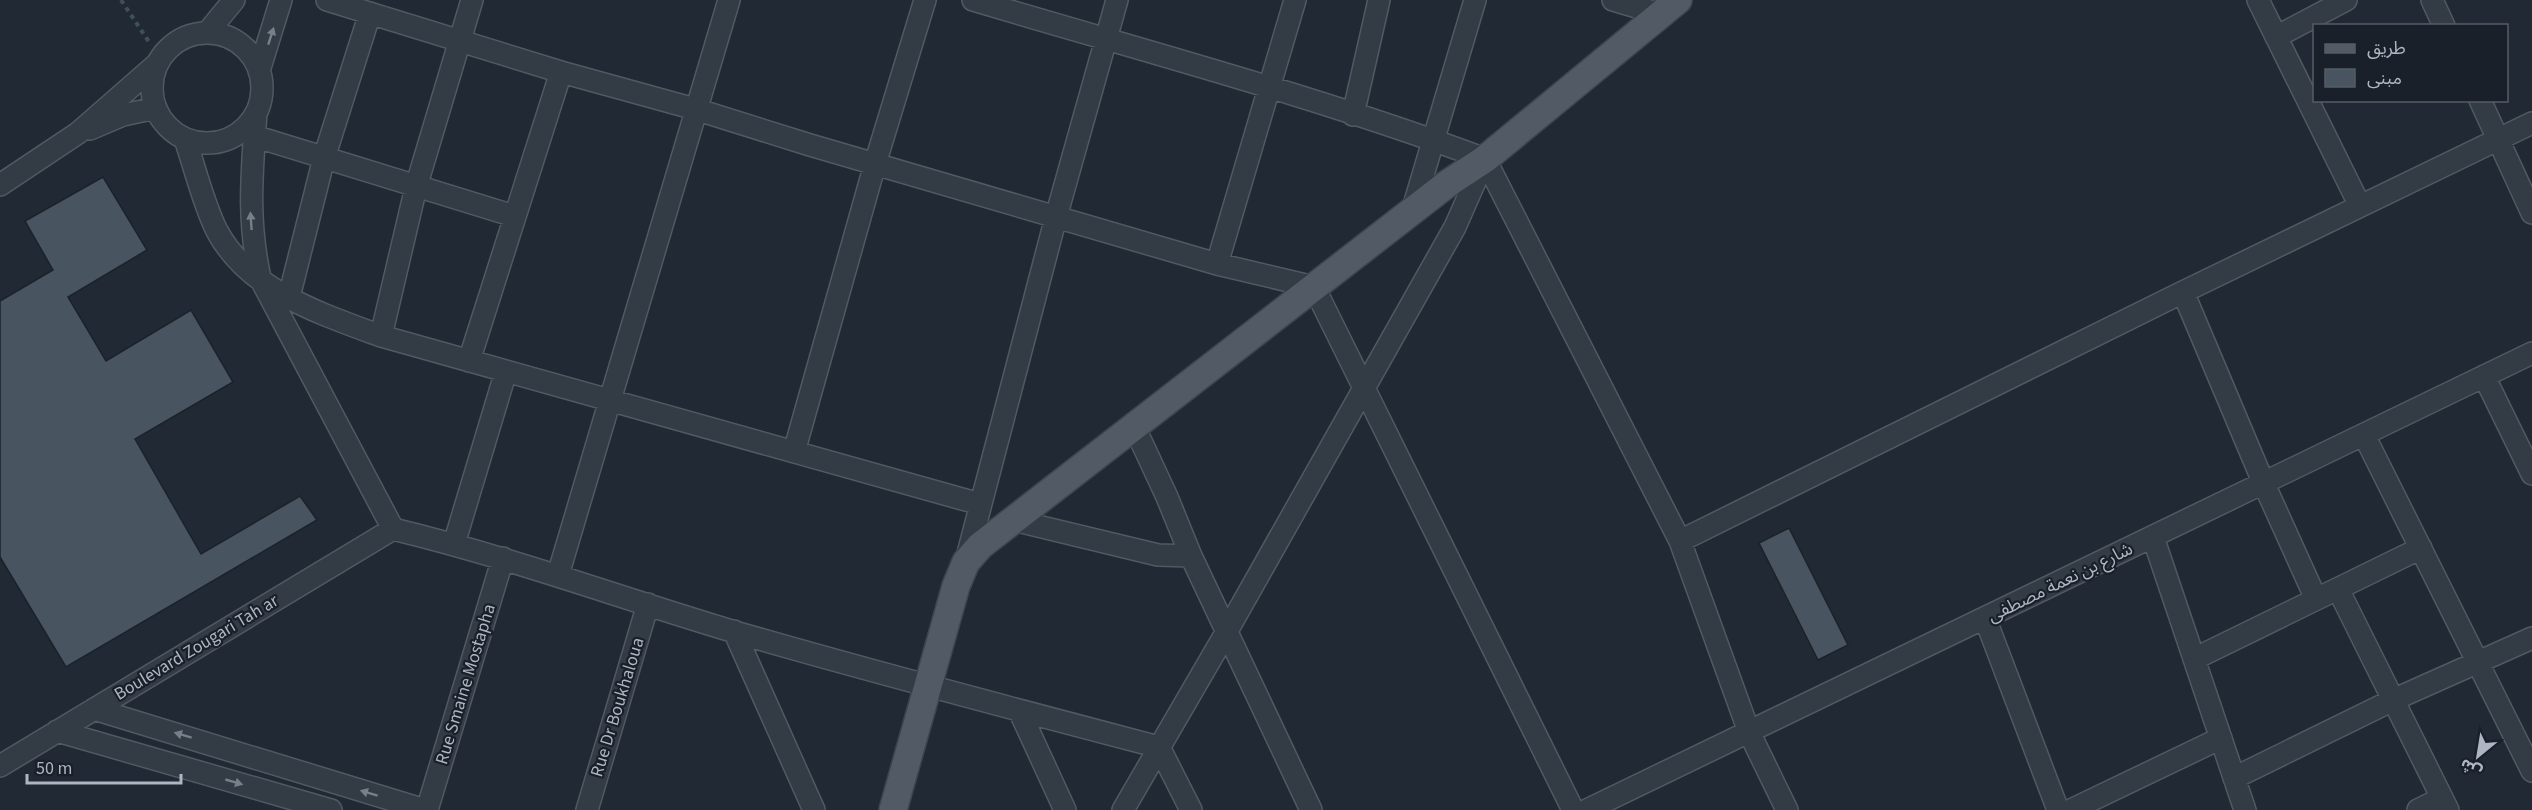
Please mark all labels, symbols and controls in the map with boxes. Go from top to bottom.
legend [2313,24,2508,102]
one-way arrow [267,27,276,45]
text: طريق [2367,36,2406,61]
text: مبنى [2367,66,2402,91]
one-way arrow [246,211,256,230]
street label: شارع بن نعمة مصطفى [1983,536,2137,629]
street label: Boulevard Zougari Tah ar [109,588,284,706]
street label: Rue Smaine Mostapha [429,601,502,767]
street label: Rue Dr Boukhaloua [584,634,651,780]
north arrow [2448,726,2508,786]
one-way arrow [174,730,192,740]
scale bar [27,747,182,785]
text: ش [2456,753,2486,783]
text: 50 m [36,756,72,781]
one-way arrow [225,778,243,787]
one-way arrow [360,788,378,797]

